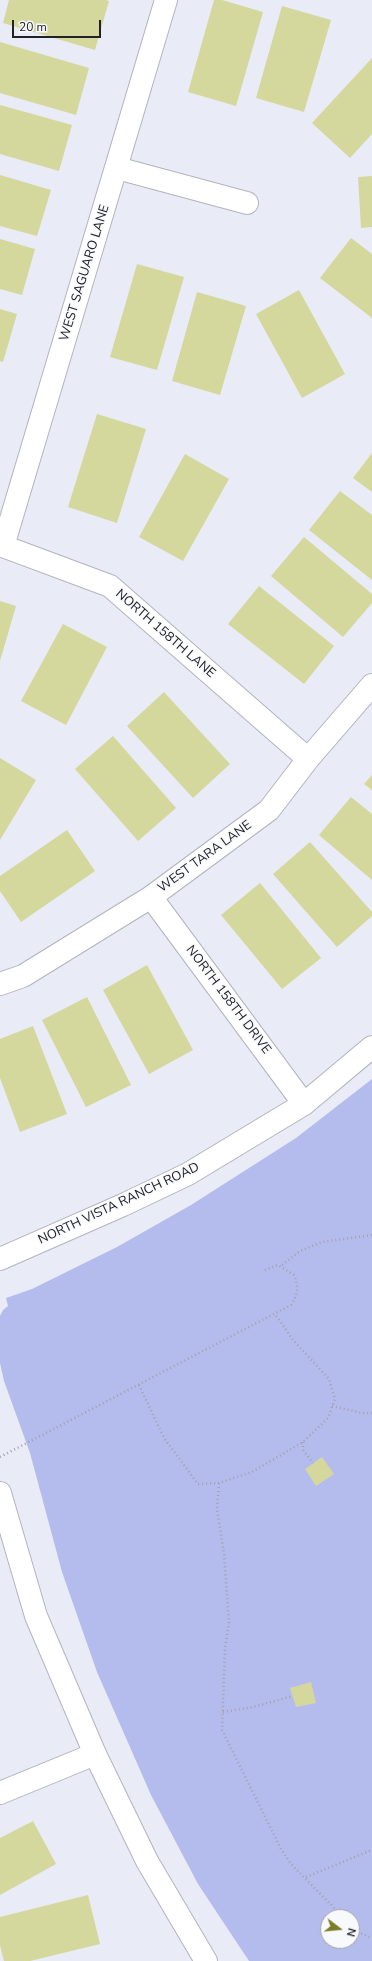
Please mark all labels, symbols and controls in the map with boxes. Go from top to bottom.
scale bar [14,12,103,38]
text: 20 m [19,19,47,35]
street label: WEST SAGUARO LANE [57,203,113,343]
street label: NORTH 158TH LANE [112,586,218,682]
street label: WEST TARA LANE [155,818,255,896]
street label: NORTH 158TH DRIVE [182,943,274,1057]
street label: NORTH VISTA RANCH ROAD [36,1160,202,1248]
north arrow [320,1909,360,1949]
text: N [343,1926,359,1938]

